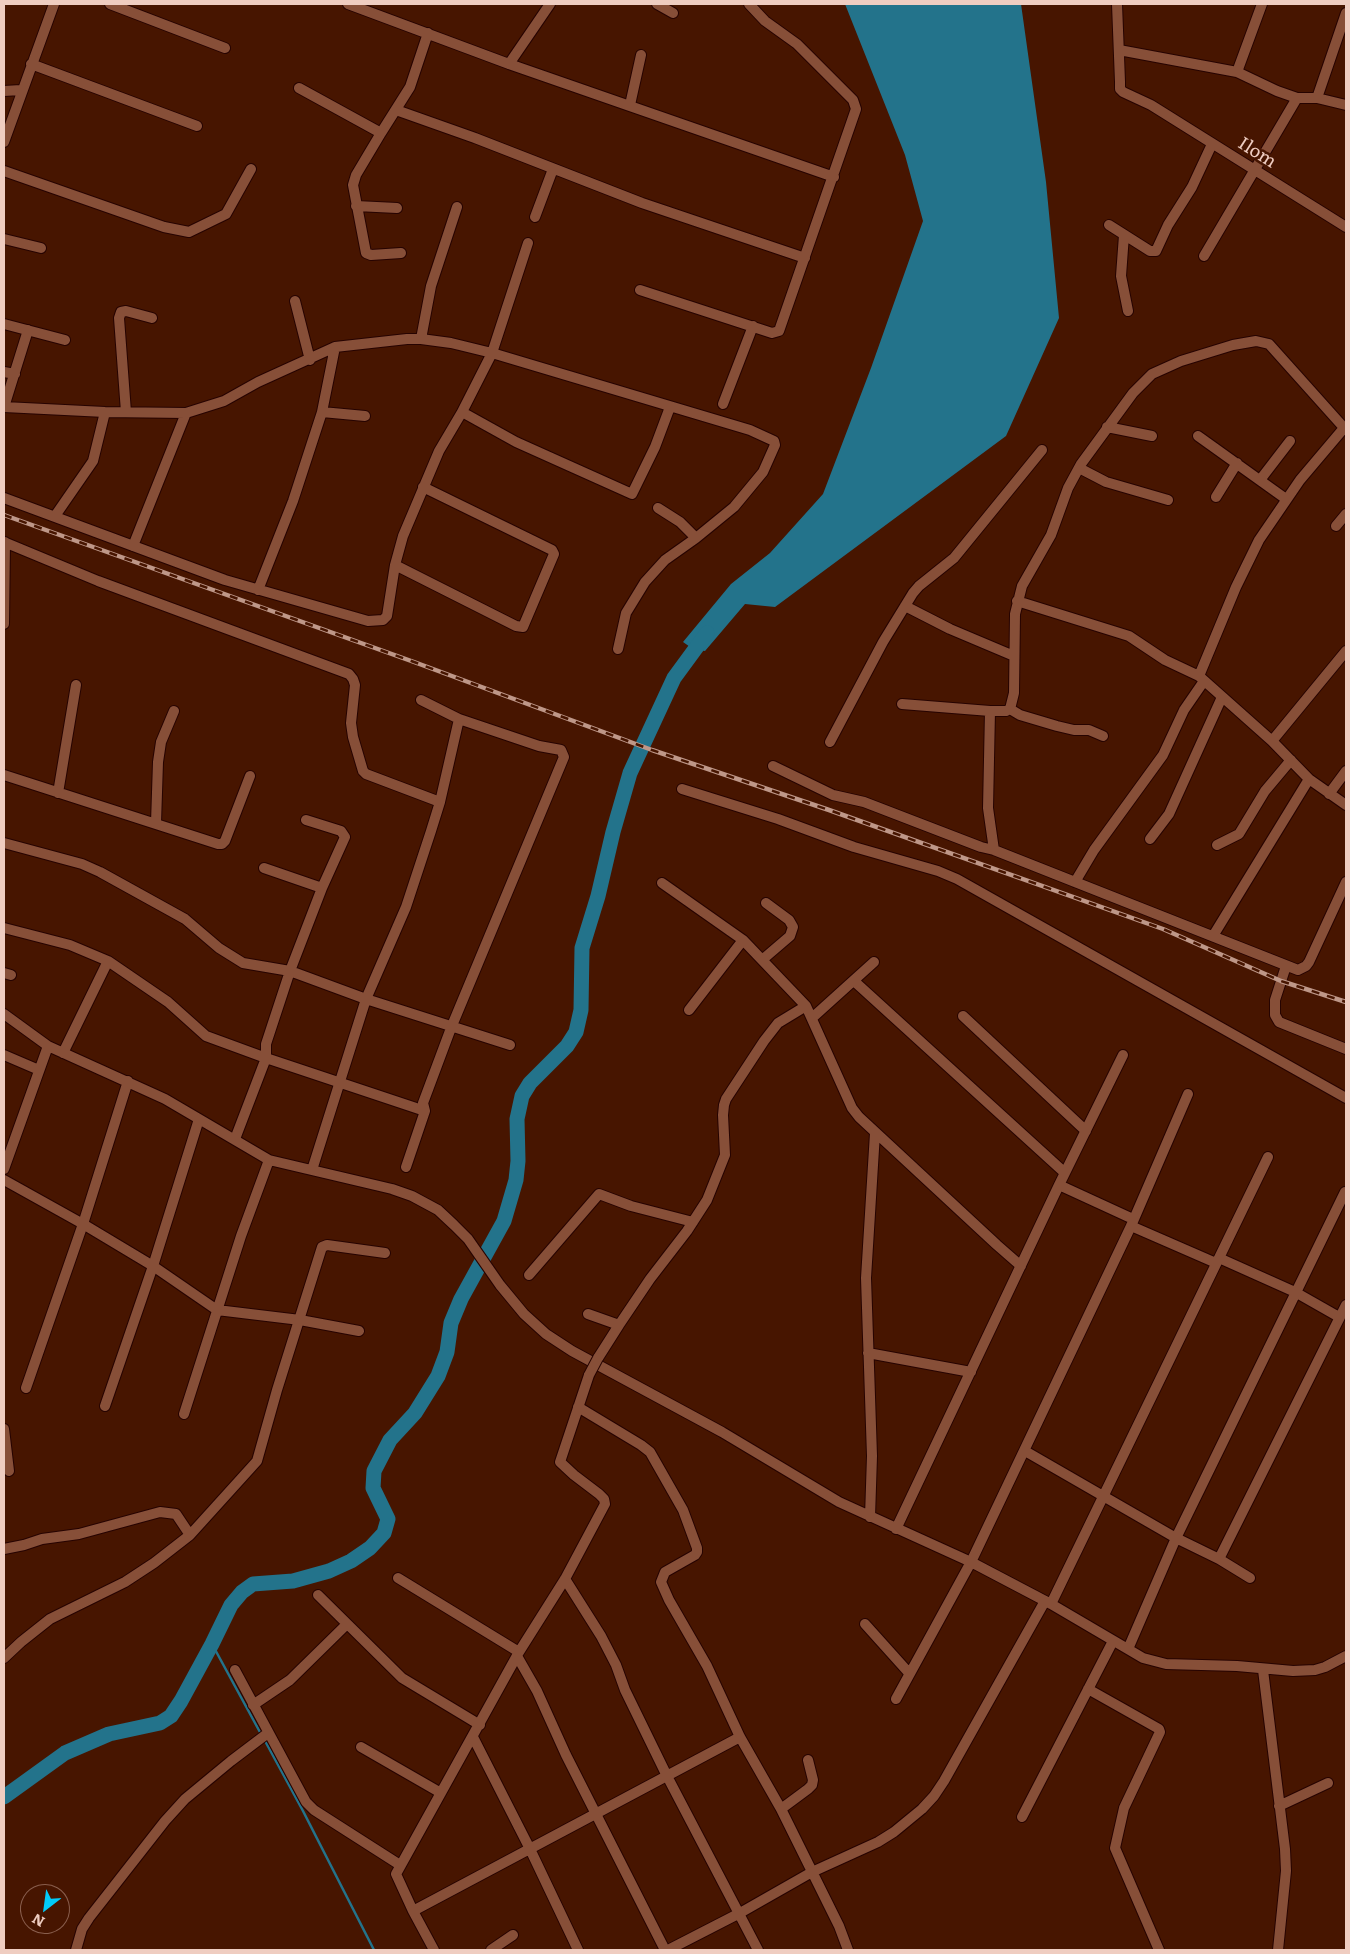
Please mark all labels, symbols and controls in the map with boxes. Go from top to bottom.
street label: Ilom [1234,133,1280,173]
north arrow [20,1884,70,1934]
text: N [28,1910,48,1933]

